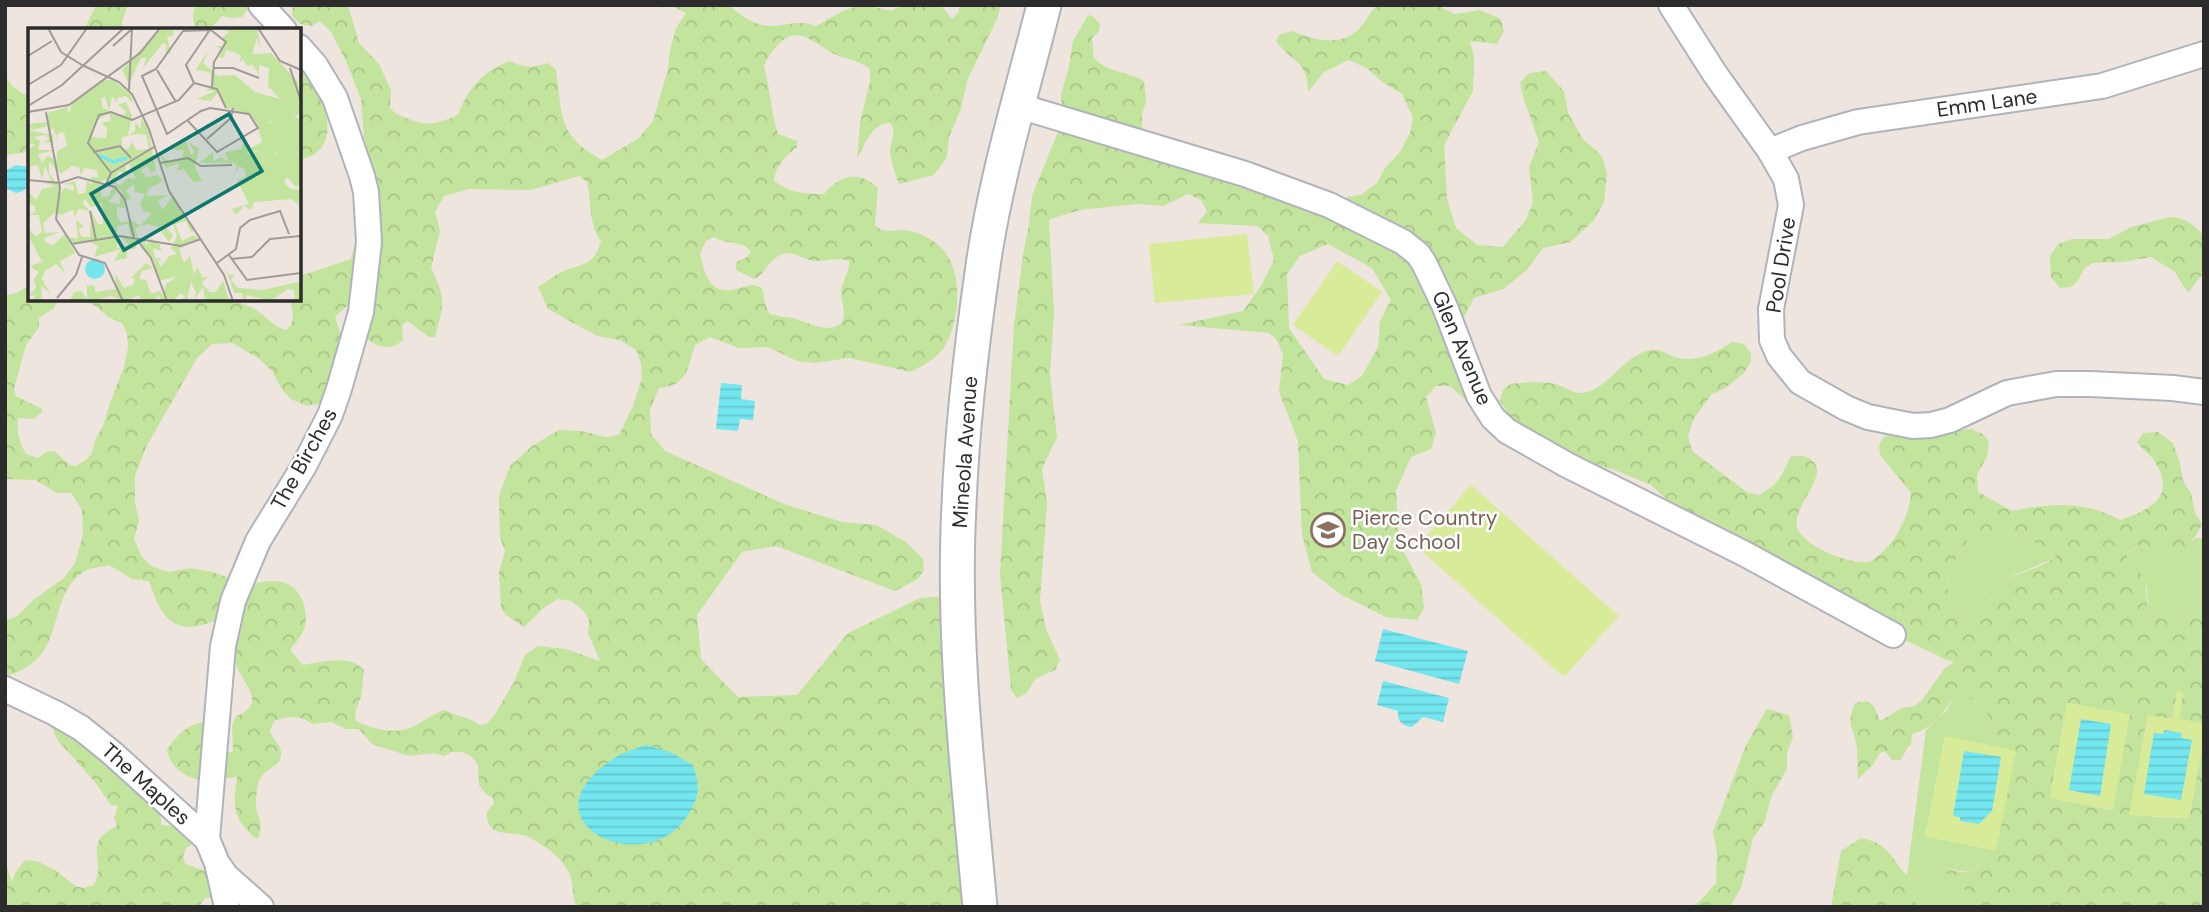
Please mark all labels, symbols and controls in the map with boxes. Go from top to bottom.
inset map [28,28,301,301]
street label: Emm Lane [1935,82,2039,124]
street label: Pool Drive [1760,215,1802,315]
street label: Glen Avenue [1425,287,1499,409]
street label: Mineola Avenue [946,375,984,529]
street label: The Birches [264,403,344,515]
place label: Pierce Country Day School [1352,504,1498,556]
school or university icon: Pierce Country Day School [1309,511,1347,549]
street label: The Maples [95,737,197,831]

